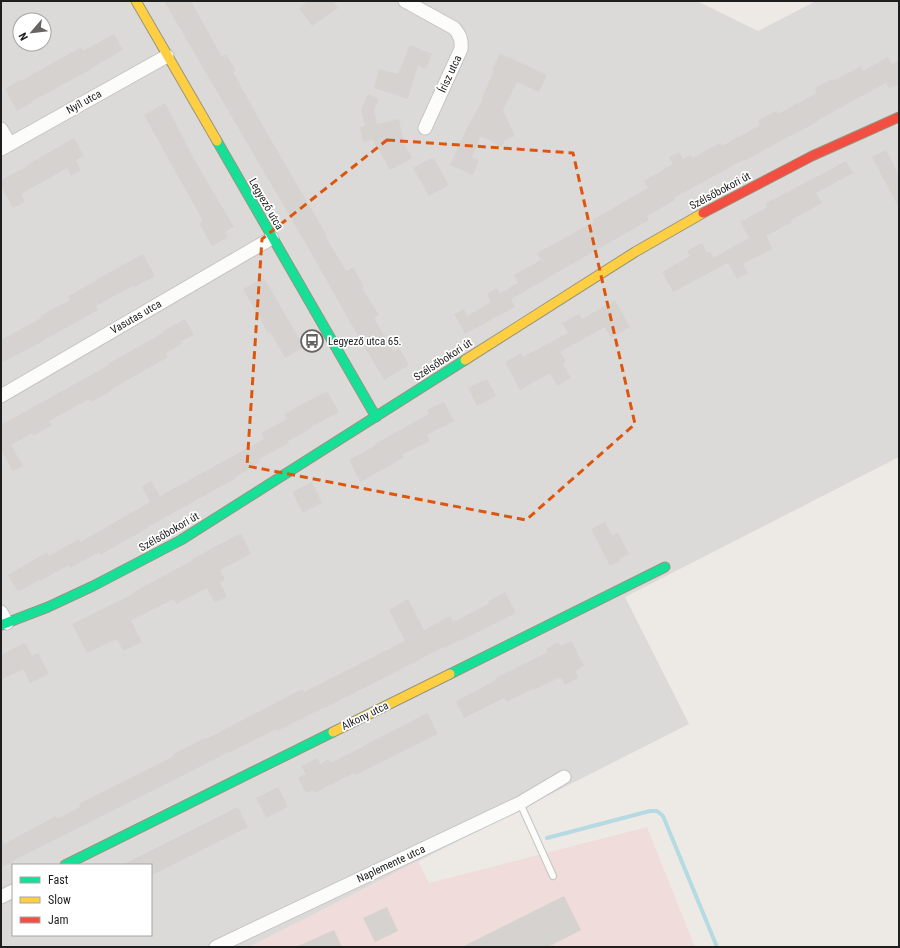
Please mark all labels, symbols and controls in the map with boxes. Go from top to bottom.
north arrow [12,12,52,52]
text: N [16,30,31,42]
street label: Írisz utca [436,53,464,95]
street label: Nyíl utca [64,87,104,117]
street label: Szélsőbokori út [687,170,753,212]
street label: Legyező utca [246,176,286,232]
street label: Vasutas utca [108,297,164,337]
bus stop icon: Legyező utca 65. [299,328,325,354]
place label: Legyező utca 65. [328,335,402,348]
street label: Szélsőbokori út [411,336,475,384]
street label: Szélsőbokori út [137,510,201,554]
street label: Alkony utca [339,699,391,733]
street label: Naplemente utca [355,843,427,885]
legend [12,864,152,936]
text: Fast [48,873,69,887]
text: Slow [48,893,71,907]
text: Jam [48,913,69,927]

